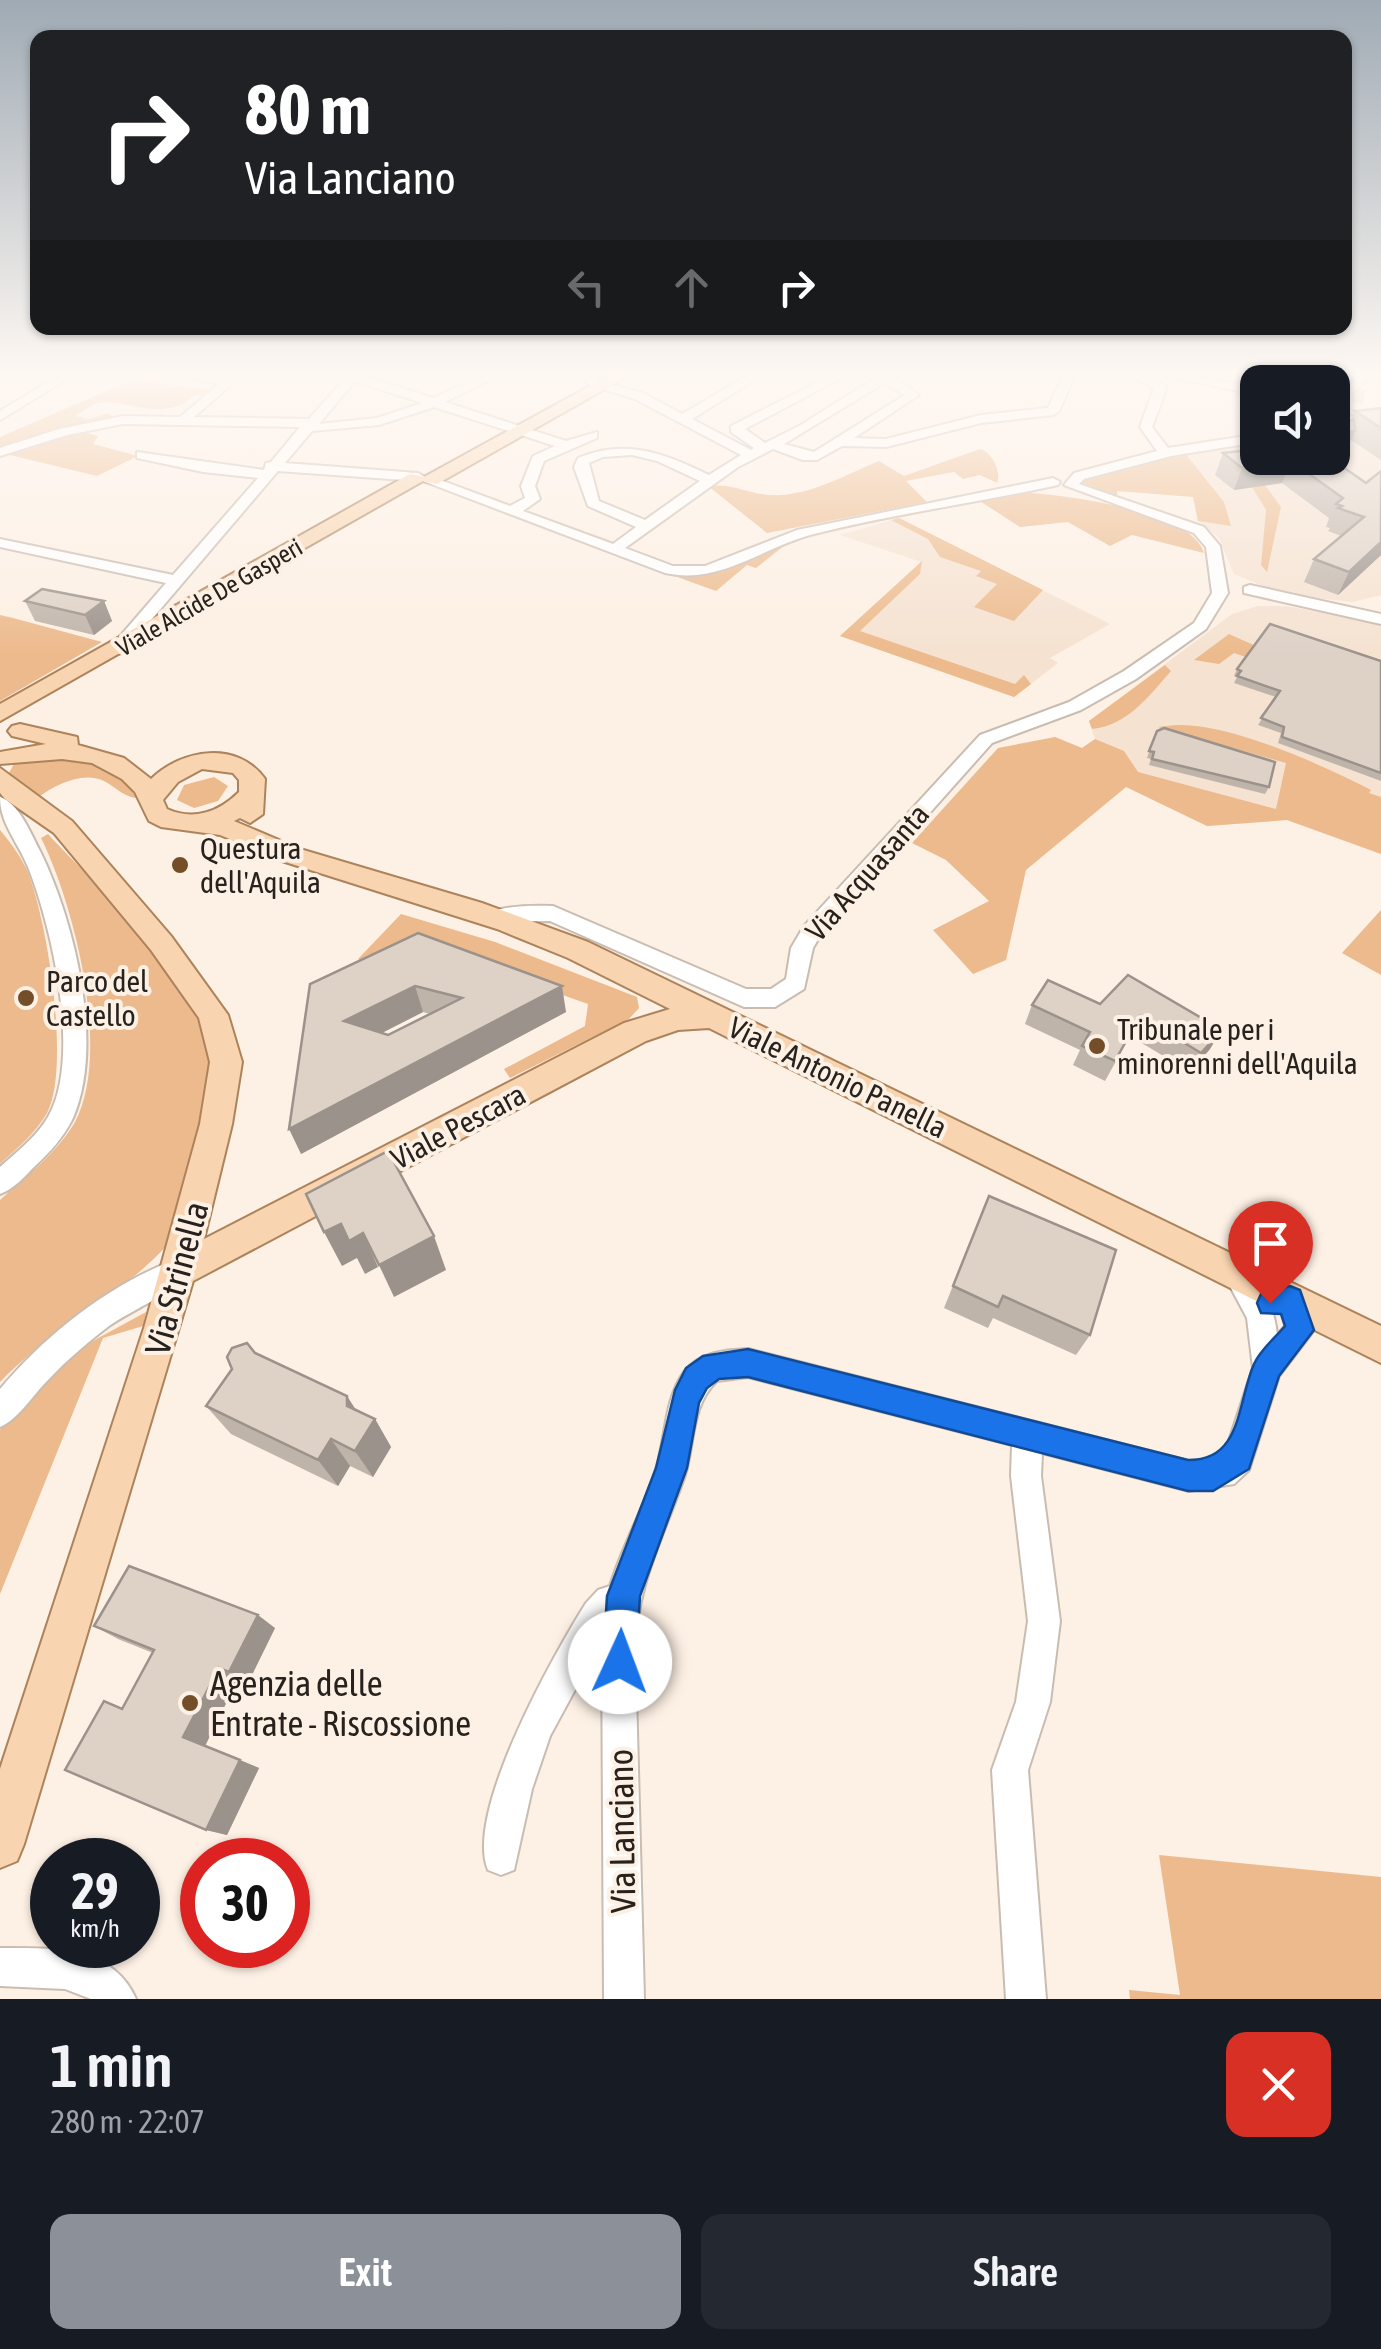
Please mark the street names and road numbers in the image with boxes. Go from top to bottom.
street label: Viale Alcide De Gasperi [111,532,307,662]
street label: Via Acquasanta [798,797,936,947]
street label: Viale Antonio Panella [723,1009,953,1145]
street label: Viale Pescara [385,1077,531,1175]
street label: Via Strinella [136,1197,216,1359]
street label: Via Lanciano [600,1749,642,1913]

